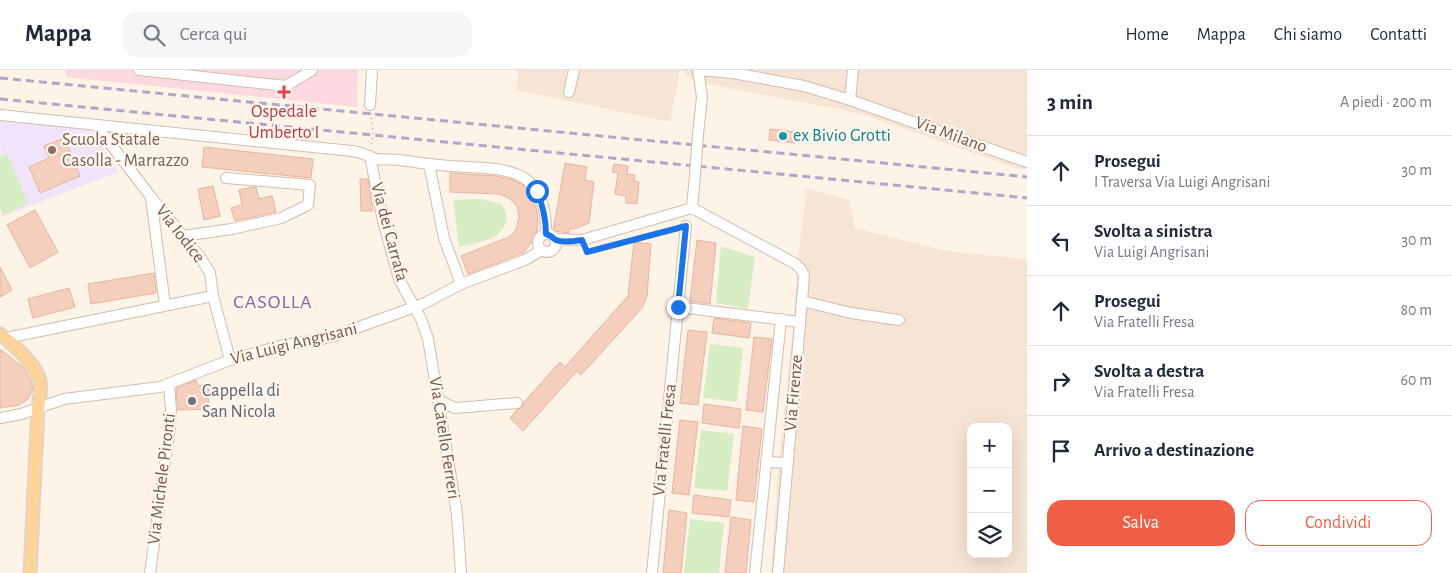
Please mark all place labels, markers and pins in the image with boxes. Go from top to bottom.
marker: Ospedale Umberto I [277,85,291,99]
place label: Ospedale Umberto I [249,103,319,142]
place label: ex Bivio Grotti [793,127,891,145]
marker: ex Bivio Grotti [777,130,789,142]
place label: Scuola Statale Casolla - Marrazzo [62,131,189,170]
marker: Scuola Statale Casolla - Marrazzo [46,144,58,156]
place label: Cappella di San Nicola [202,382,280,421]
marker: Cappella di San Nicola [186,395,198,407]

